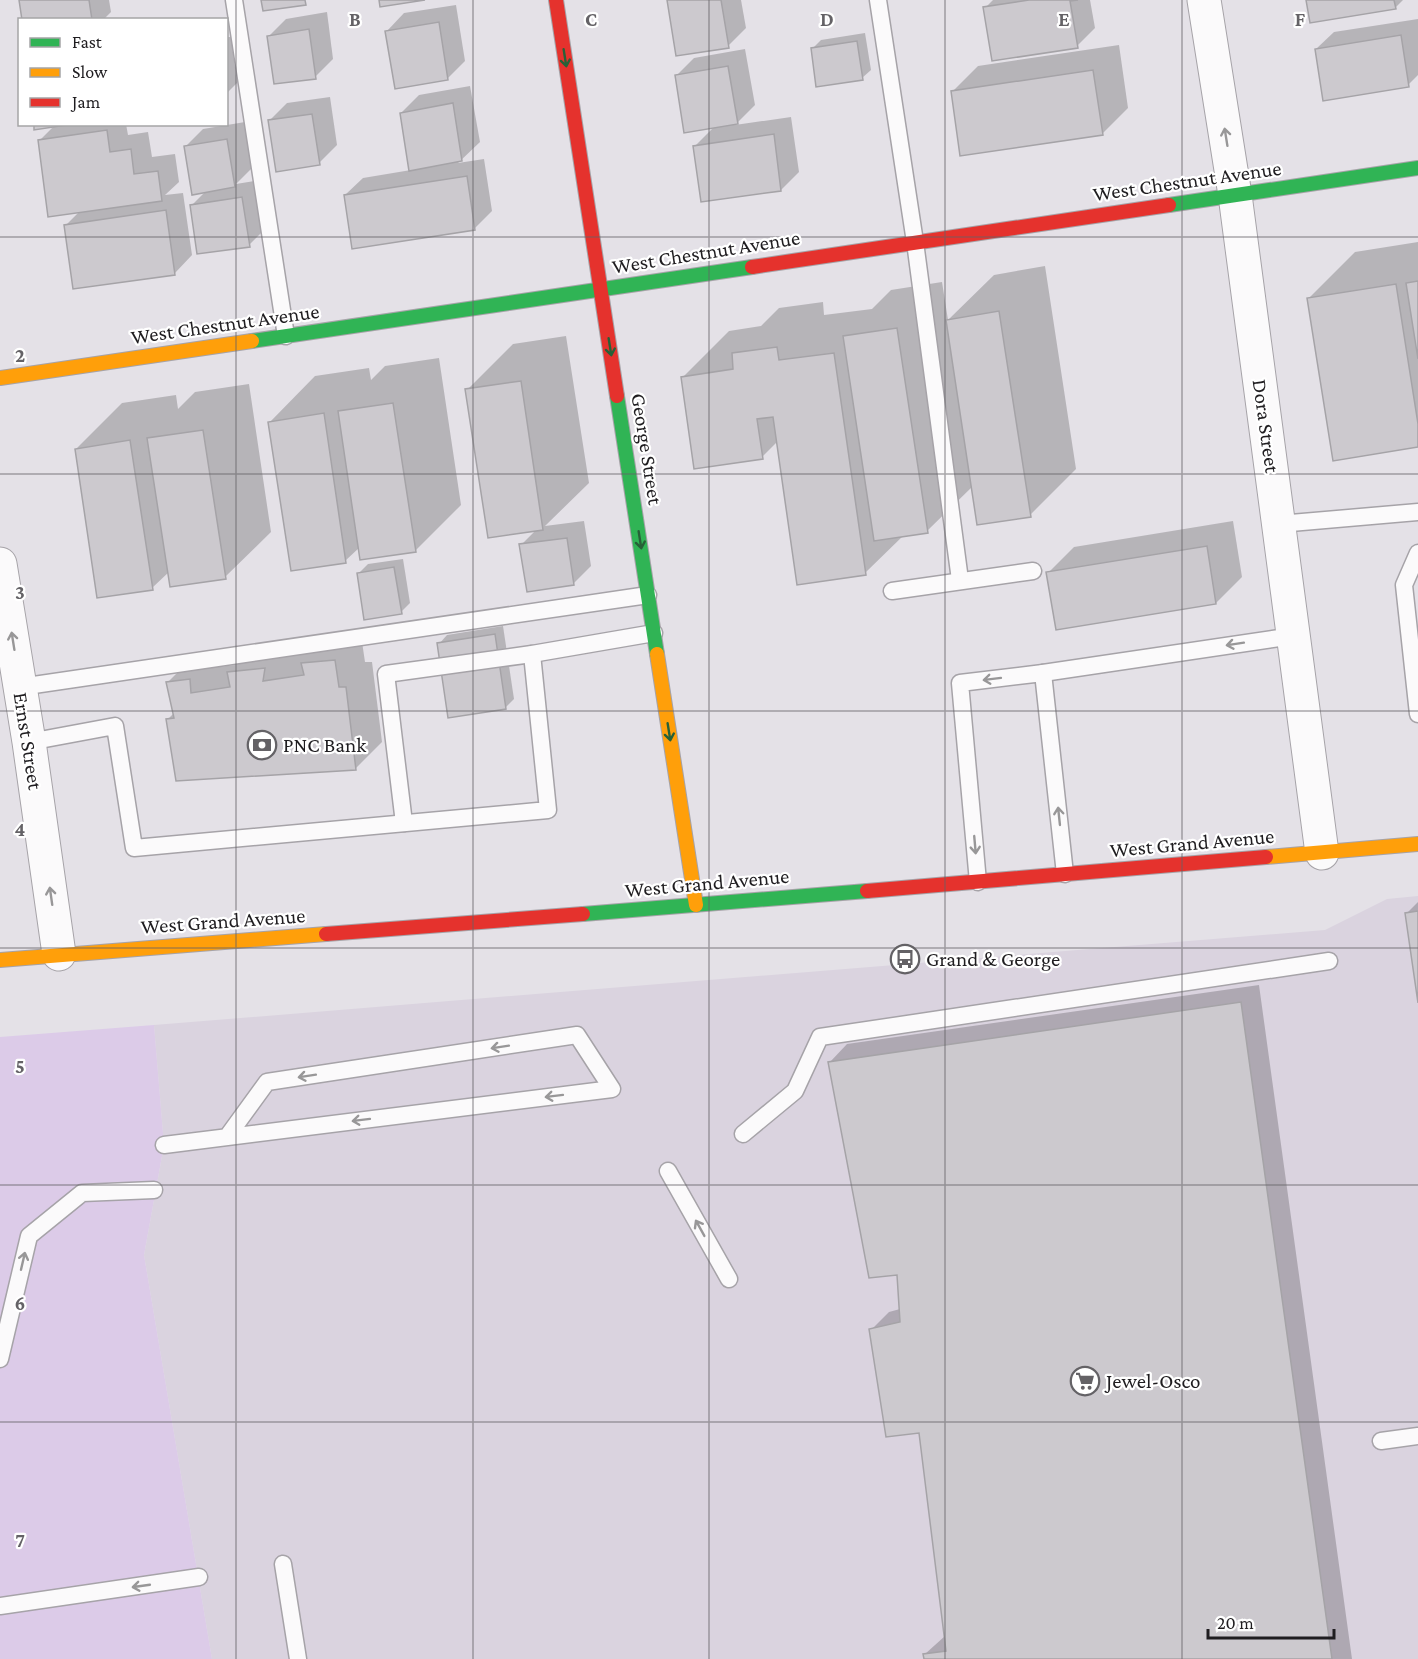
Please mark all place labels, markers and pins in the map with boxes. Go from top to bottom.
bank icon: PNC Bank [246,729,278,761]
place label: PNC Bank [283,733,366,757]
bus stop icon: Grand & George [889,943,921,975]
place label: Grand & George [926,947,1060,971]
supermarket icon: Jewel-Osco [1069,1365,1101,1397]
place label: Jewel-Osco [1104,1369,1201,1393]

